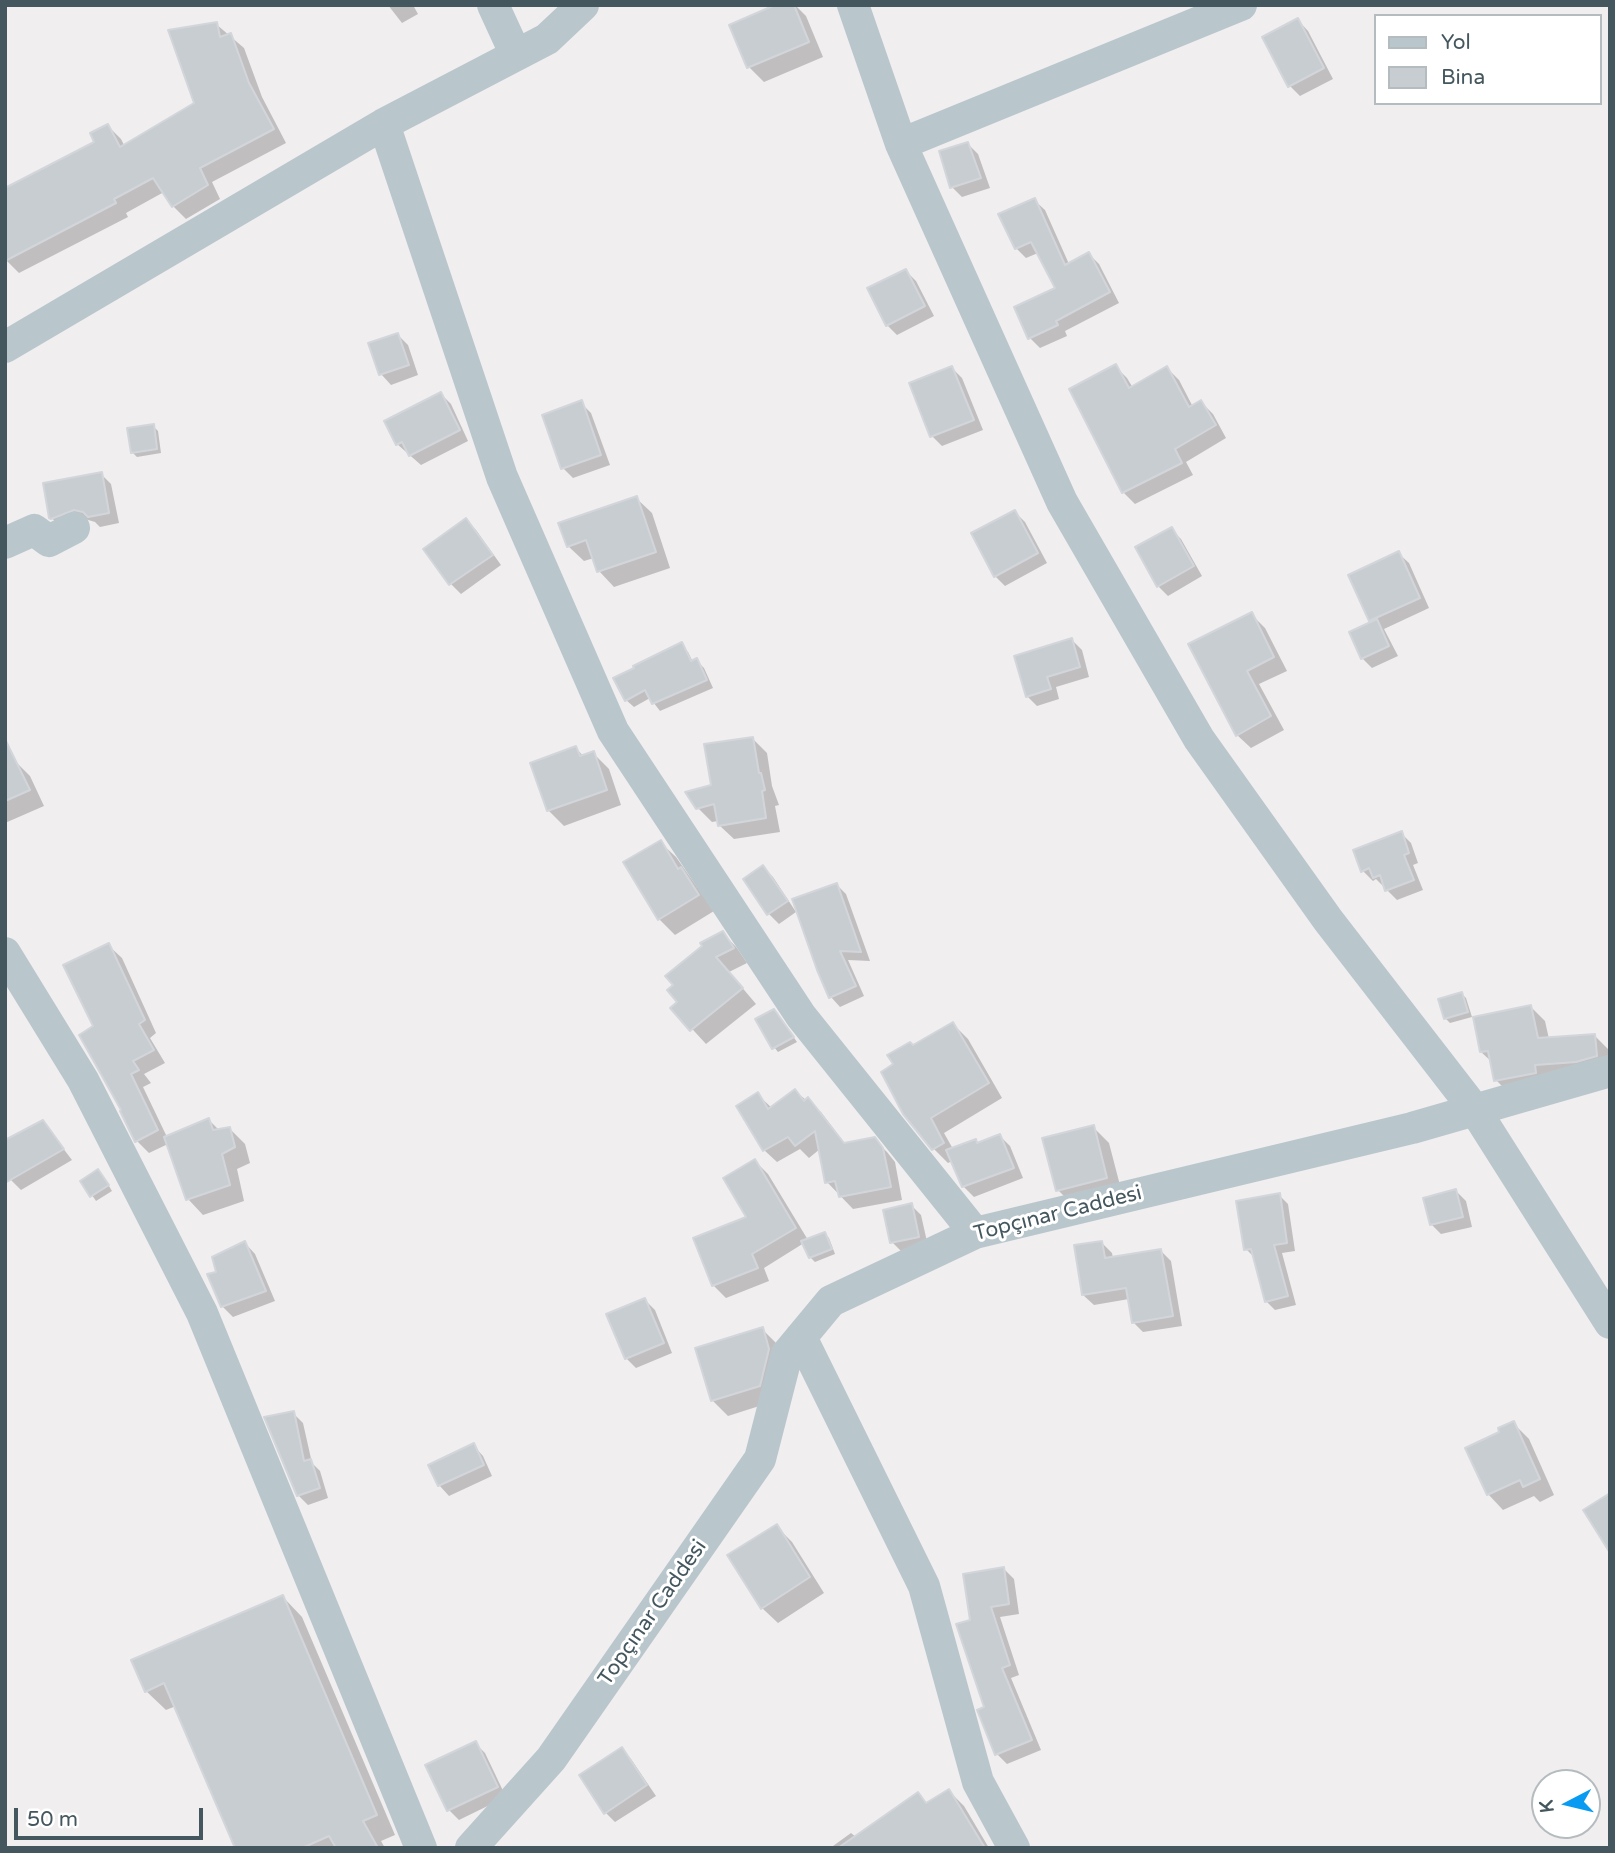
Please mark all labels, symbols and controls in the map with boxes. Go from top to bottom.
legend [1374,14,1601,105]
text: Yol [1441,30,1471,55]
text: Bina [1441,65,1485,90]
street label: Topçınar Caddesi [971,1181,1145,1247]
street label: Topçınar Caddesi [593,1535,713,1691]
north arrow [1531,1769,1601,1839]
scale bar [18,1794,206,1838]
text: K [1535,1799,1559,1814]
text: 50 m [27,1807,78,1832]

